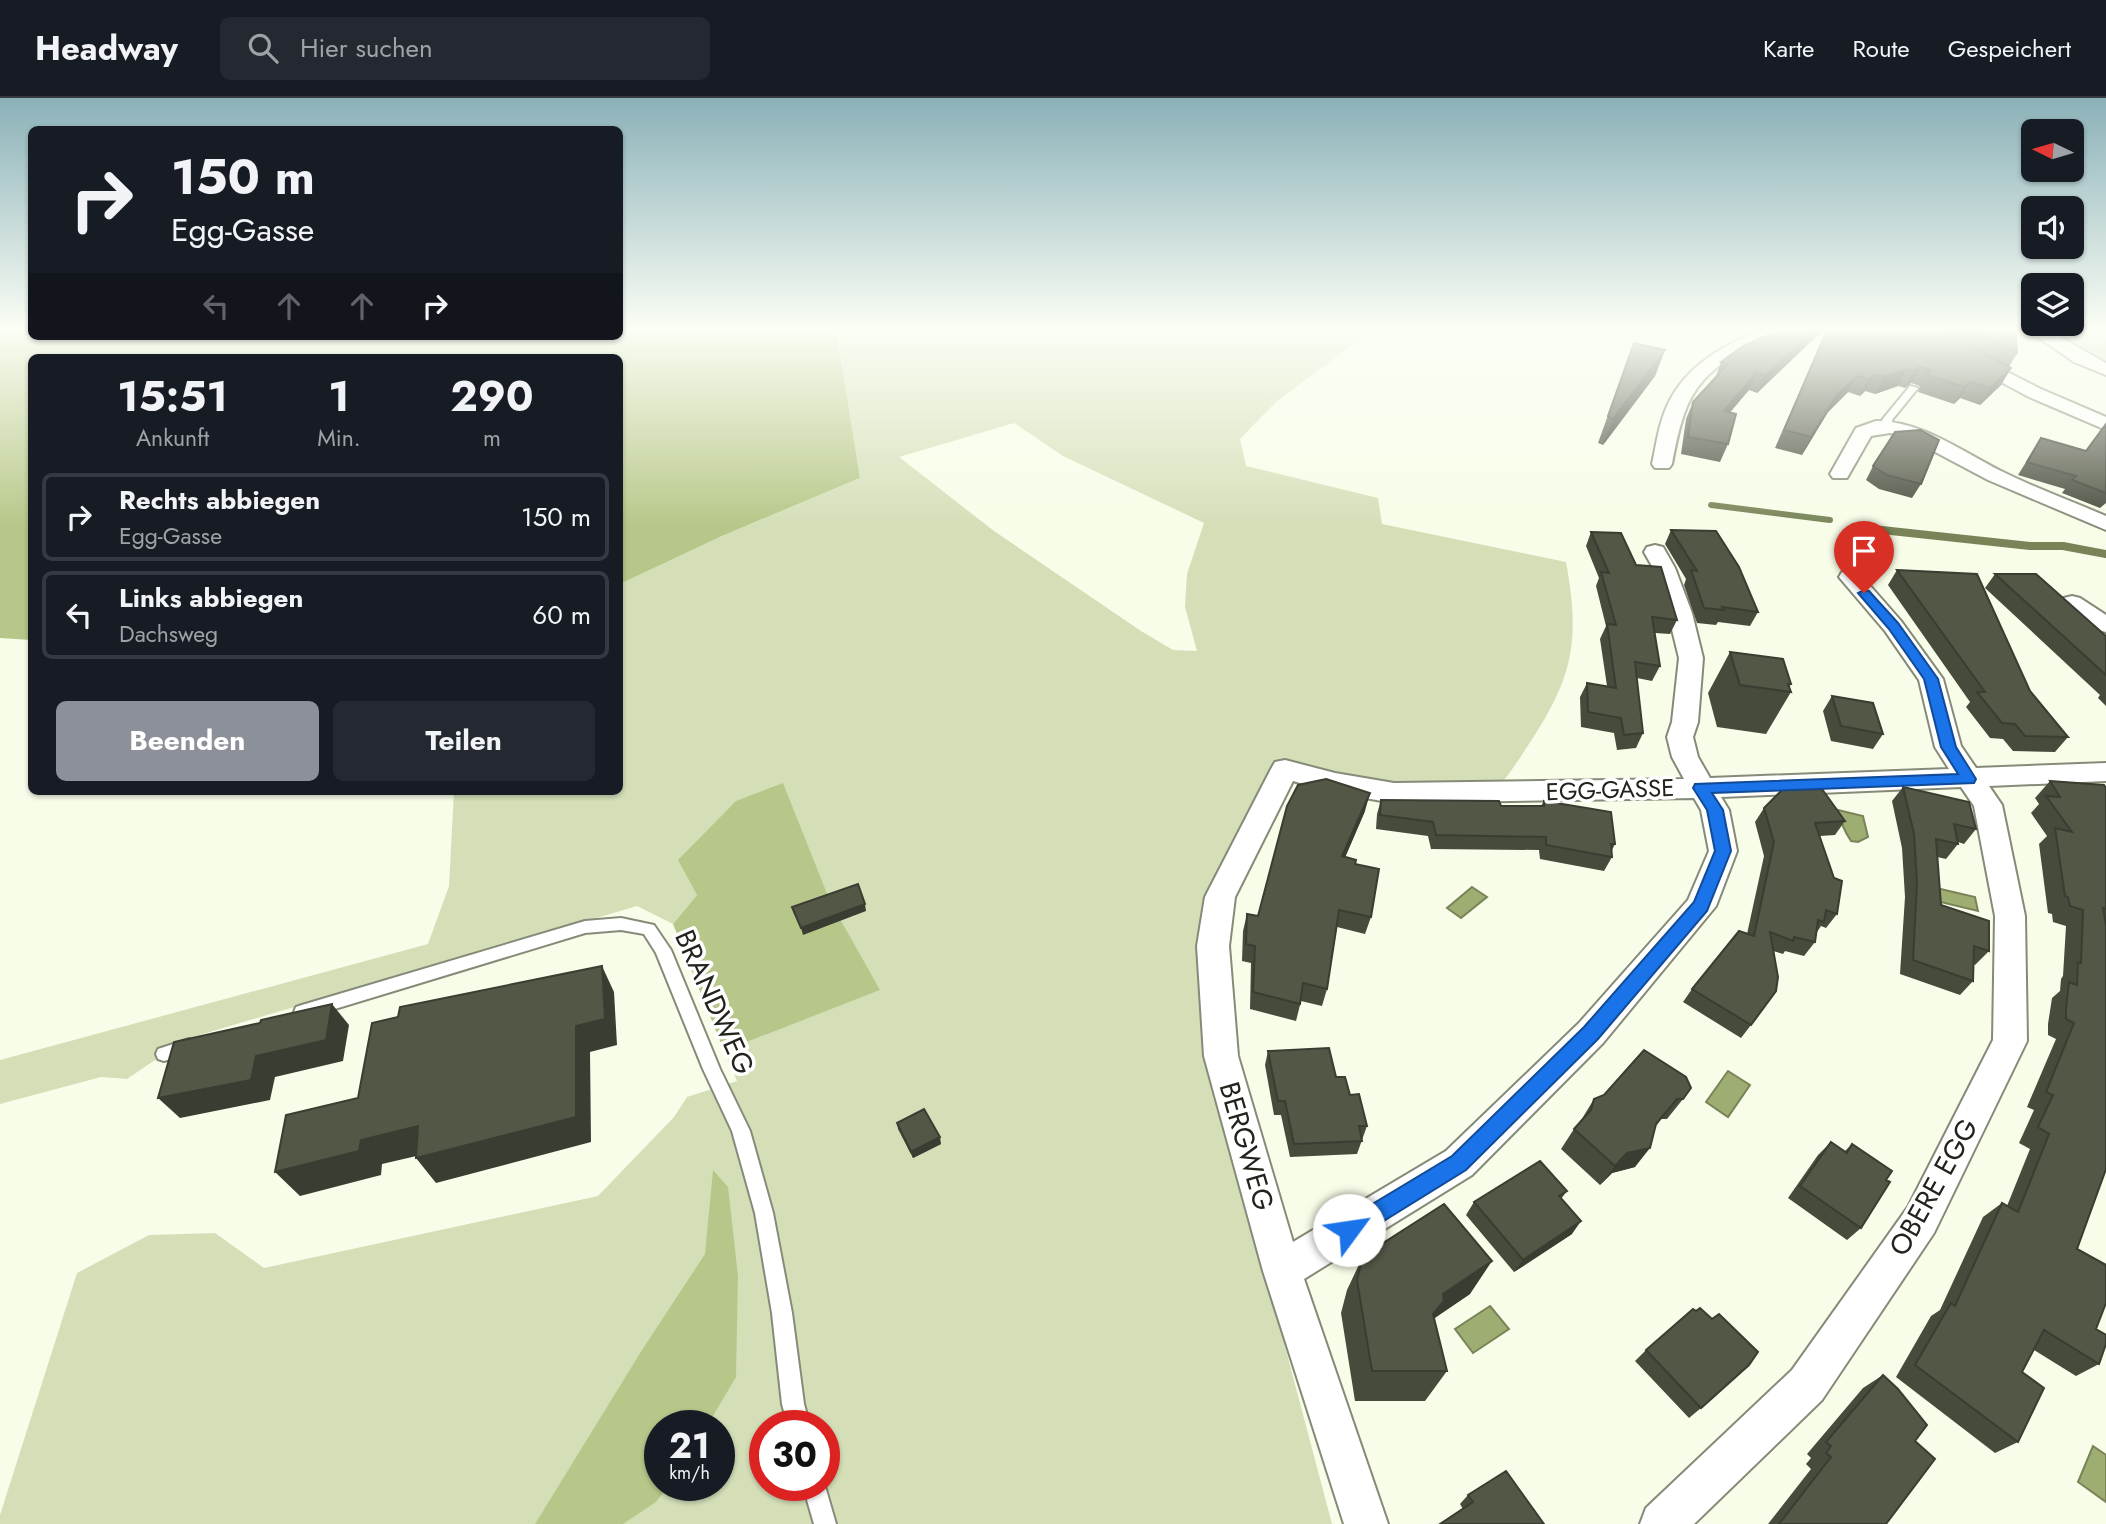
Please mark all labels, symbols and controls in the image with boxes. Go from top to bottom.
search box [220,17,710,80]
text: Headway [35,25,178,72]
icon: search [244,29,282,67]
text: Hier suchen [300,29,433,67]
text: Karte [1763,31,1814,66]
text: Route [1852,31,1910,66]
text: Gespeichert [1948,31,2071,66]
north arrow [2021,119,2084,182]
map controls [2021,119,2084,336]
text: 150 m [171,142,315,212]
icon: right [56,154,147,245]
button: sound [2021,196,2084,259]
text: Egg-Gasse [171,207,314,253]
button: layers [2021,273,2084,336]
icon: left [197,287,235,325]
icon: ahead [270,287,308,325]
icon: ahead [343,287,381,325]
icon: right [416,287,454,325]
text: 15:51 [117,366,228,427]
text: 1 [328,366,350,427]
text: 290 [450,366,534,427]
text: Ankunft [136,421,209,455]
text: Min. [317,421,361,455]
text: m [483,421,501,455]
text: Rechts abbiegen [119,481,320,519]
icon: right [60,498,98,536]
text: 150 m [521,498,591,536]
text: Egg-Gasse [119,519,222,553]
pin [1834,521,1894,593]
icon: arrive [1845,532,1883,570]
text: Links abbiegen [119,579,303,617]
icon: left [60,596,98,634]
text: 60 m [532,596,591,634]
text: Dachsweg [119,617,218,651]
button: Beenden [56,701,319,781]
button: Teilen [333,701,595,781]
street label: EGG-GASSE [1545,770,1675,809]
street label: BRANDWEG [664,923,765,1081]
street label: BERGWEG [1209,1077,1284,1215]
street label: OBERE EGG [1879,1111,1988,1263]
position arrow [1312,1193,1386,1267]
speed limit sign: 30 [749,1410,840,1501]
text: 21 [669,1421,710,1471]
text: km/h [669,1460,710,1486]

